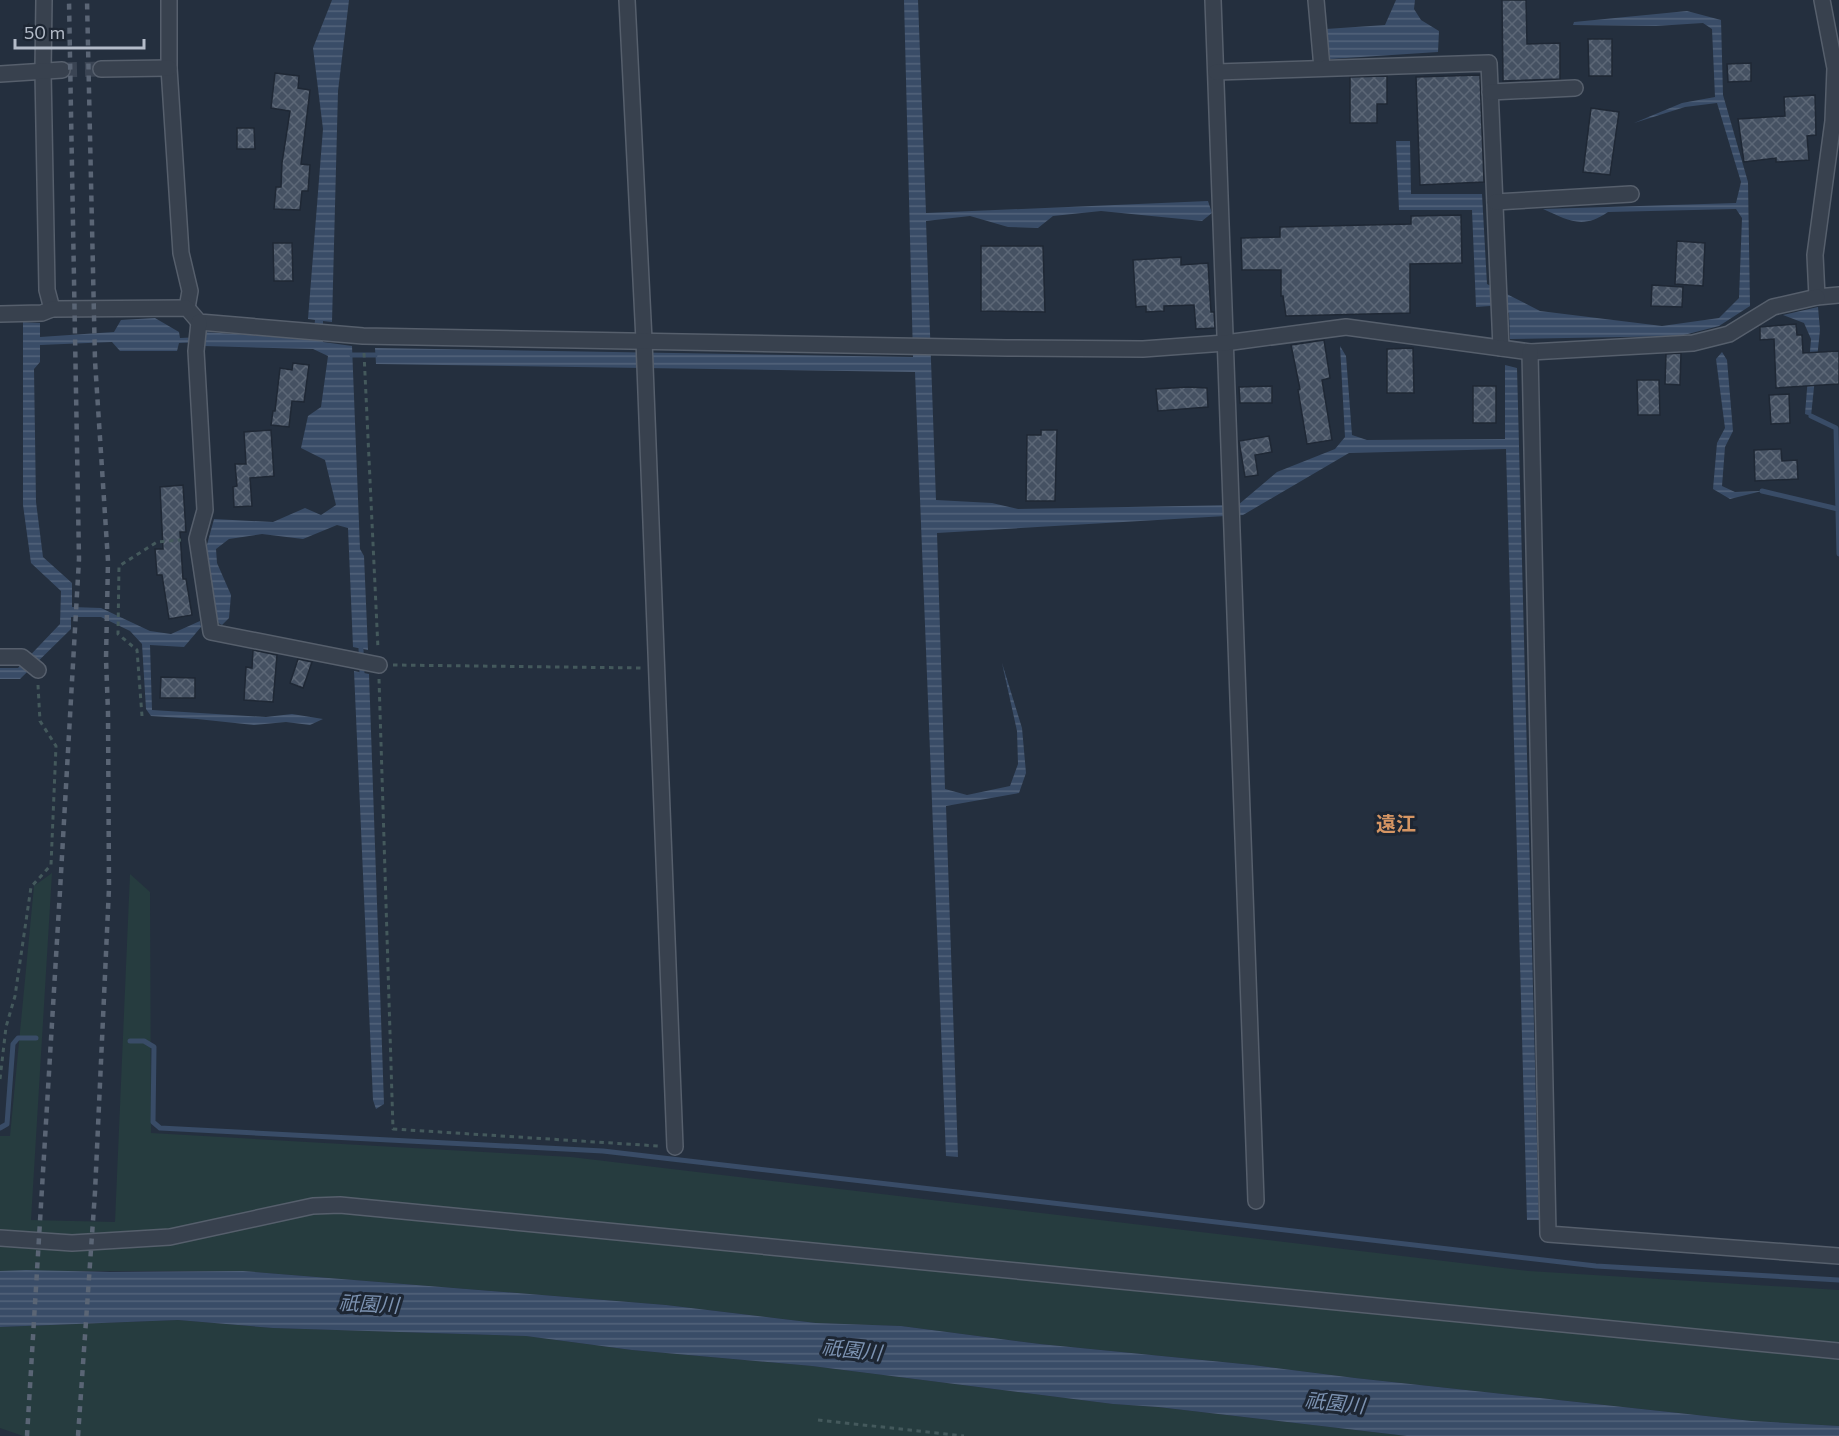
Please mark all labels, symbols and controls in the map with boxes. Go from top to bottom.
scale bar [15,12,144,50]
text: 50 m [24,21,65,43]
district label: 遠江 [1376,811,1416,835]
water label: 祇園川 [338,1289,402,1317]
water label: 祇園川 [821,1334,885,1364]
water label: 祇園川 [1304,1387,1368,1417]

